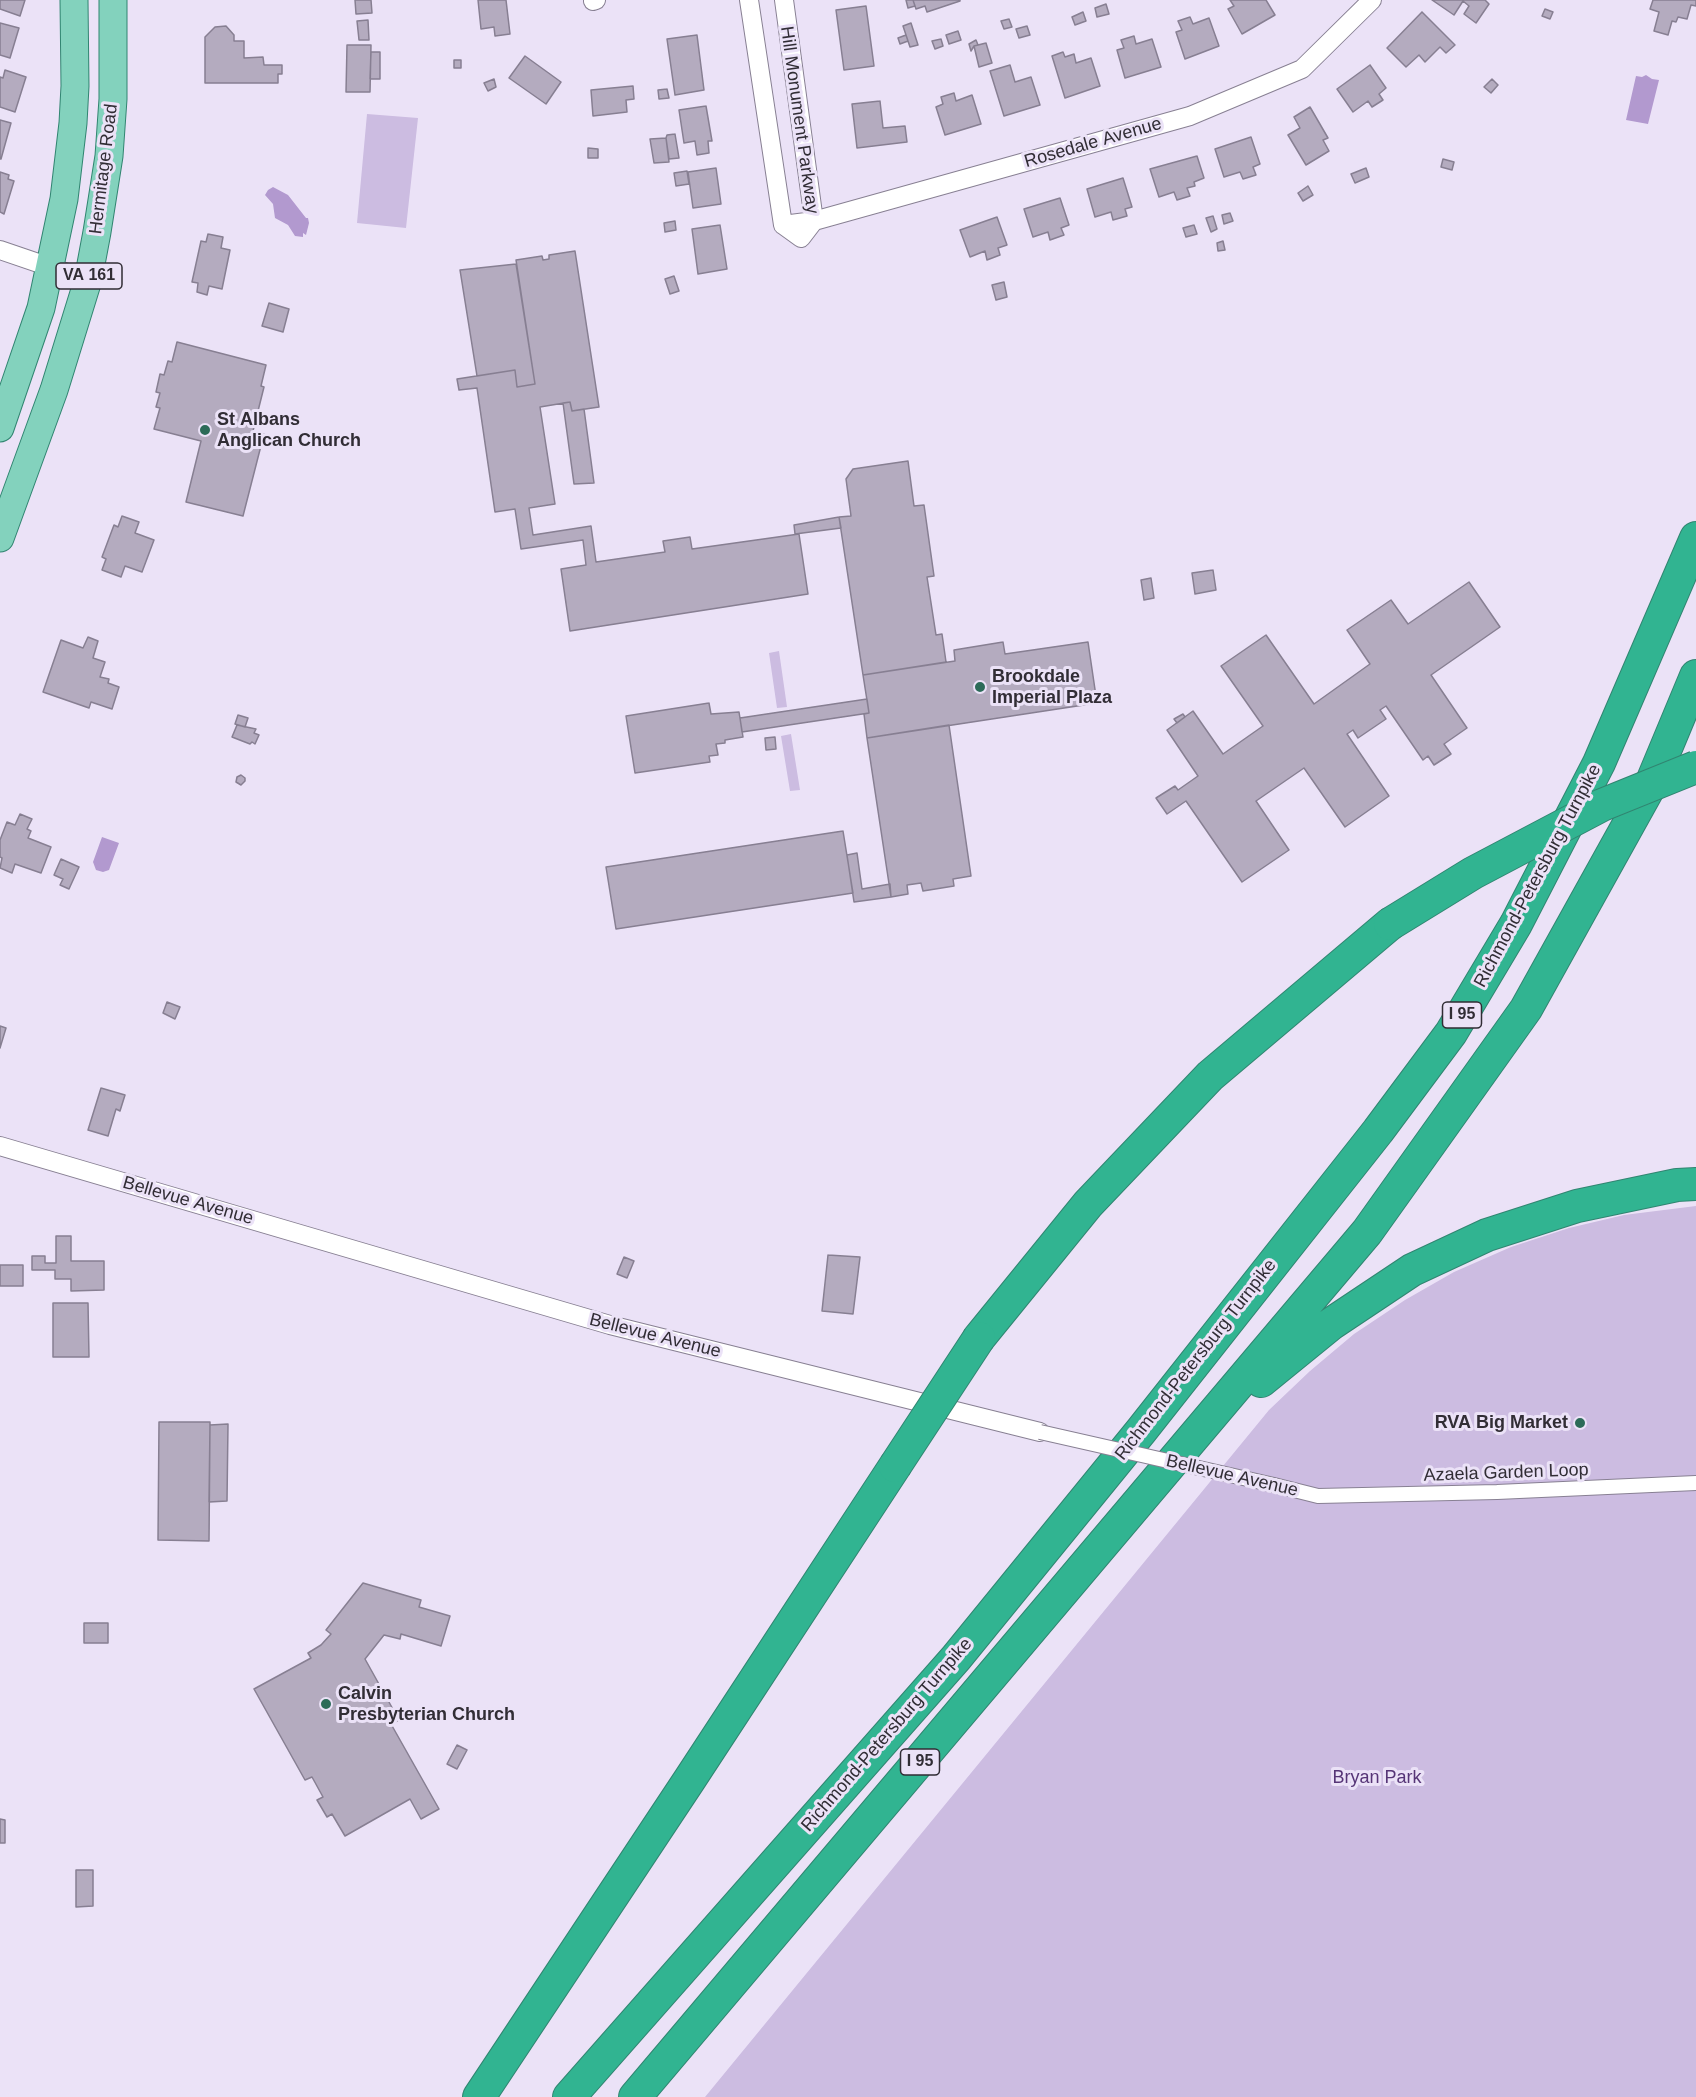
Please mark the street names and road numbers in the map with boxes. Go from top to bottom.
street label: Hill Monument Parkway [775,25,823,215]
street label: Hermitage Road [85,103,123,235]
street label: Rosedale Avenue [1022,113,1164,173]
road number: VA 161 [56,263,122,289]
street label: Richmond-Petersburg Turnpike [1470,761,1606,991]
road number: I 95 [1442,1002,1482,1028]
street label: Bellevue Avenue [120,1172,256,1230]
street label: Richmond-Petersburg Turnpike [1111,1255,1281,1465]
street label: Bellevue Avenue [587,1309,723,1363]
street label: Bellevue Avenue [1164,1450,1300,1502]
street label: Azaela Garden Loop [1423,1459,1589,1487]
street label: Richmond-Petersburg Turnpike [797,1634,977,1836]
road number: I 95 [900,1749,940,1775]

